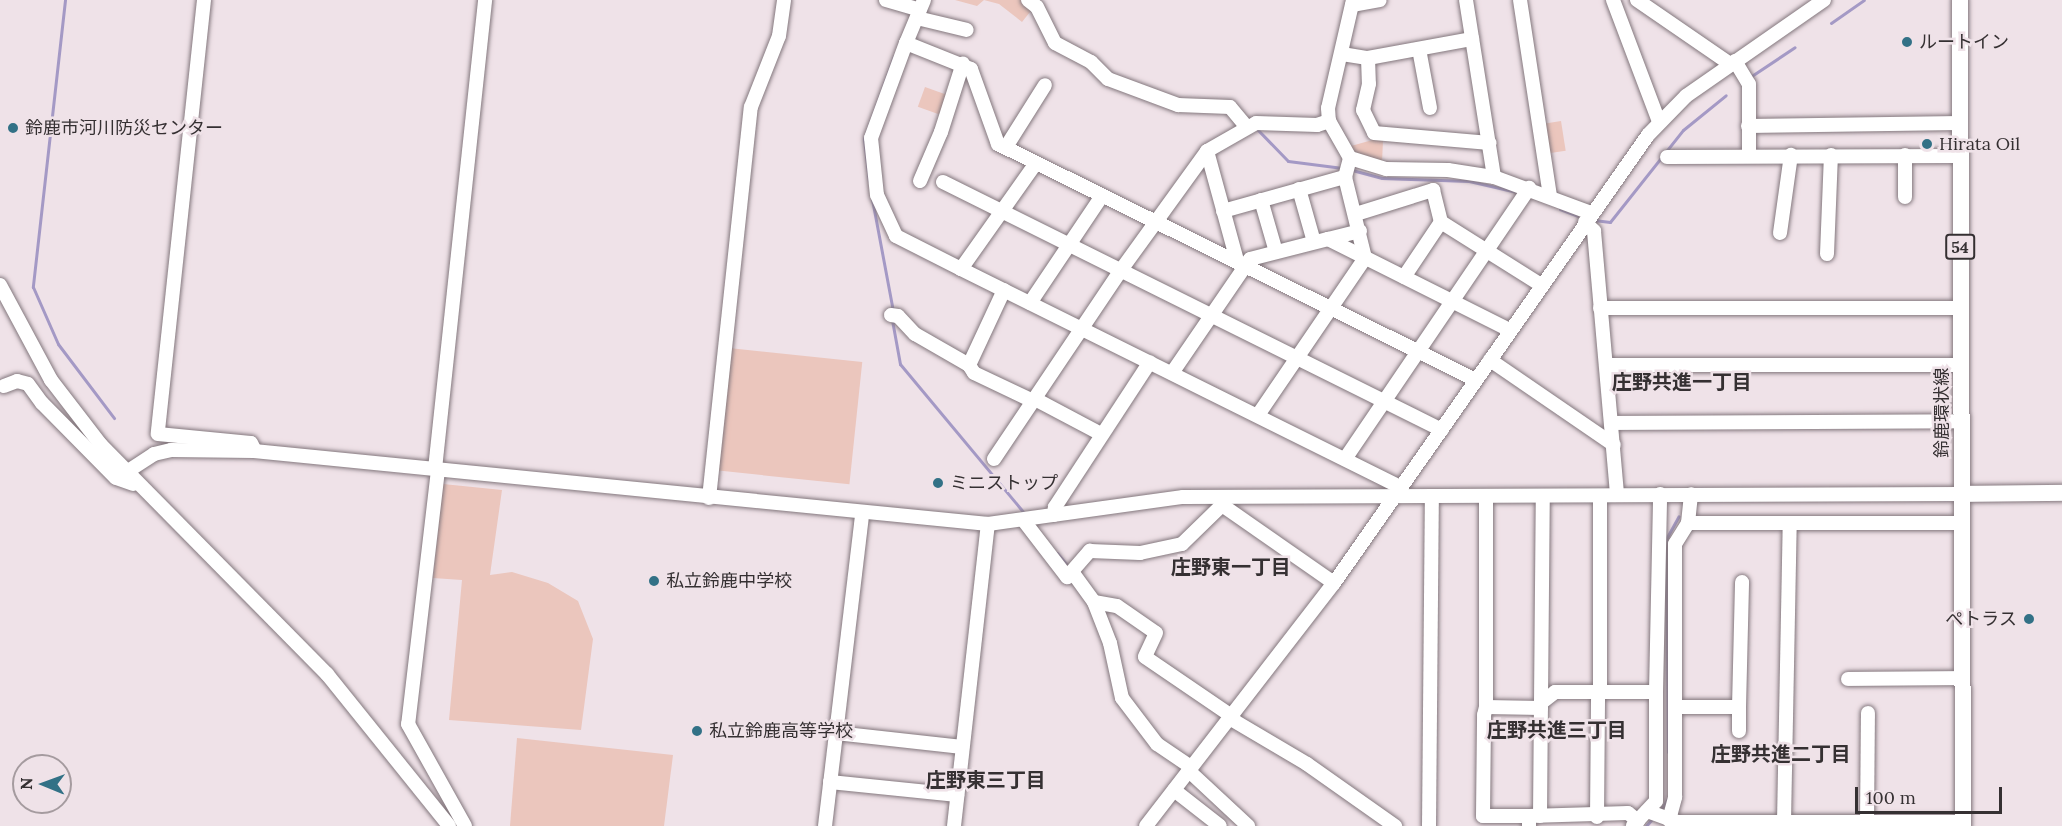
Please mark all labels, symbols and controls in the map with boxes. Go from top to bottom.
place label: ルートイン [1919,31,2009,53]
marker: ルートイン [1900,35,1914,49]
place label: 鈴鹿市河川防災センター [25,117,223,139]
marker: 鈴鹿市河川防災センター [6,121,20,135]
place label: Hirata Oil [1939,133,2020,155]
marker: Hirata Oil [1920,137,1934,151]
road number: 54 [1945,234,1975,260]
street label: 鈴鹿環状線 [1931,368,1953,458]
district label: 庄野共進一丁目 [1612,369,1752,393]
place label: ミニストップ [950,472,1058,494]
marker: ミニストップ [931,476,945,490]
district label: 庄野東一丁目 [1171,554,1291,578]
place label: 私立鈴鹿中学校 [666,570,792,592]
marker: 私立鈴鹿中学校 [647,574,661,588]
place label: ぺトラス [1945,608,2017,630]
marker: ぺトラス [2022,612,2036,626]
district label: 庄野共進三丁目 [1487,717,1627,741]
place label: 私立鈴鹿高等学校 [709,720,853,742]
marker: 私立鈴鹿高等学校 [690,724,704,738]
district label: 庄野共進二丁目 [1711,741,1851,765]
north arrow [12,754,72,814]
district label: 庄野東三丁目 [926,767,1046,791]
scale bar [1858,775,2005,813]
text: N [16,777,36,790]
text: 100 m [1866,786,1916,809]

